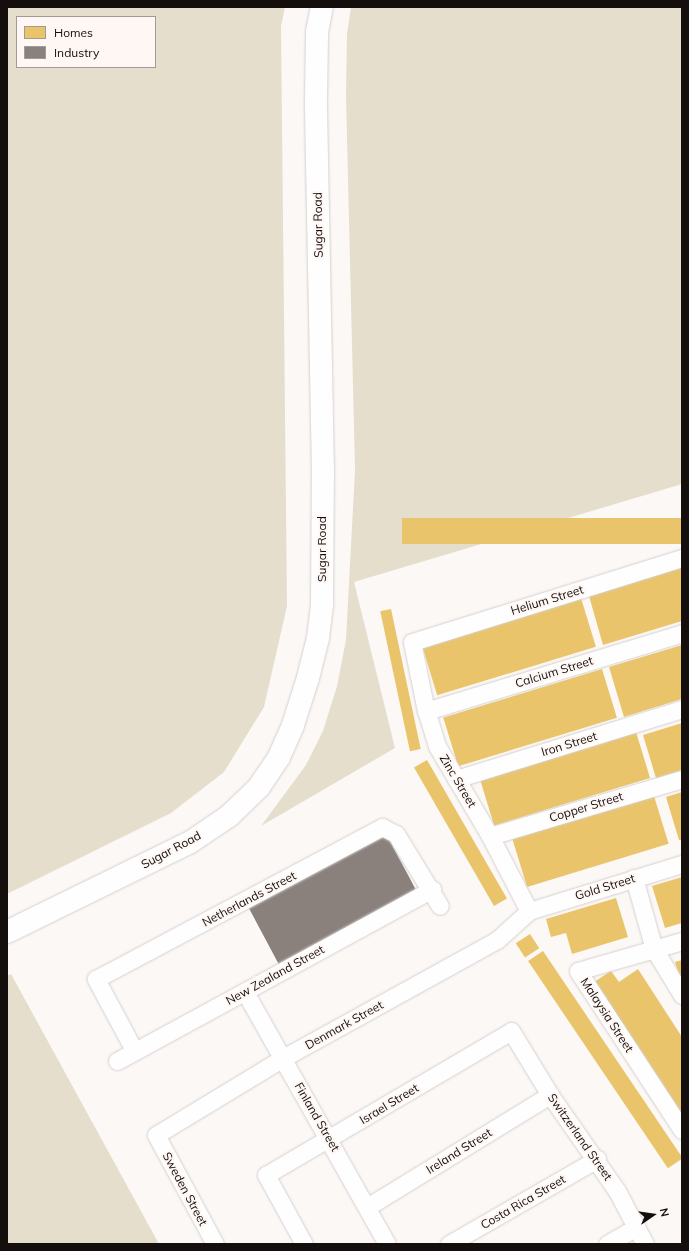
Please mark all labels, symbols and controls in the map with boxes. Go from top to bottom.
legend [16,16,156,68]
text: Homes [54,25,93,40]
text: Industry [54,45,99,60]
street label: Sugar Road [310,192,326,258]
street label: Sugar Road [315,516,329,582]
street label: Helium Street [509,582,585,618]
street label: Calcium Street [513,653,595,691]
street label: Iron Street [539,729,599,759]
street label: Zinc Street [437,752,479,810]
street label: Copper Street [547,789,625,825]
street label: Sugar Road [139,828,203,872]
street label: Netherlands Street [200,868,298,930]
street label: Gold Street [573,871,637,903]
street label: New Zealand Street [223,942,327,1008]
street label: Malaysia Street [578,975,636,1055]
street label: Denmark Street [302,998,386,1052]
street label: Finland Street [291,1080,343,1154]
street label: Israel Street [357,1081,421,1127]
street label: Switzerland Street [545,1091,615,1183]
street label: Ireland Street [424,1125,494,1177]
street label: Sweden Street [160,1150,210,1228]
street label: Costa Rica Street [478,1172,568,1232]
north arrow [633,1195,673,1235]
text: N [657,1207,672,1218]

